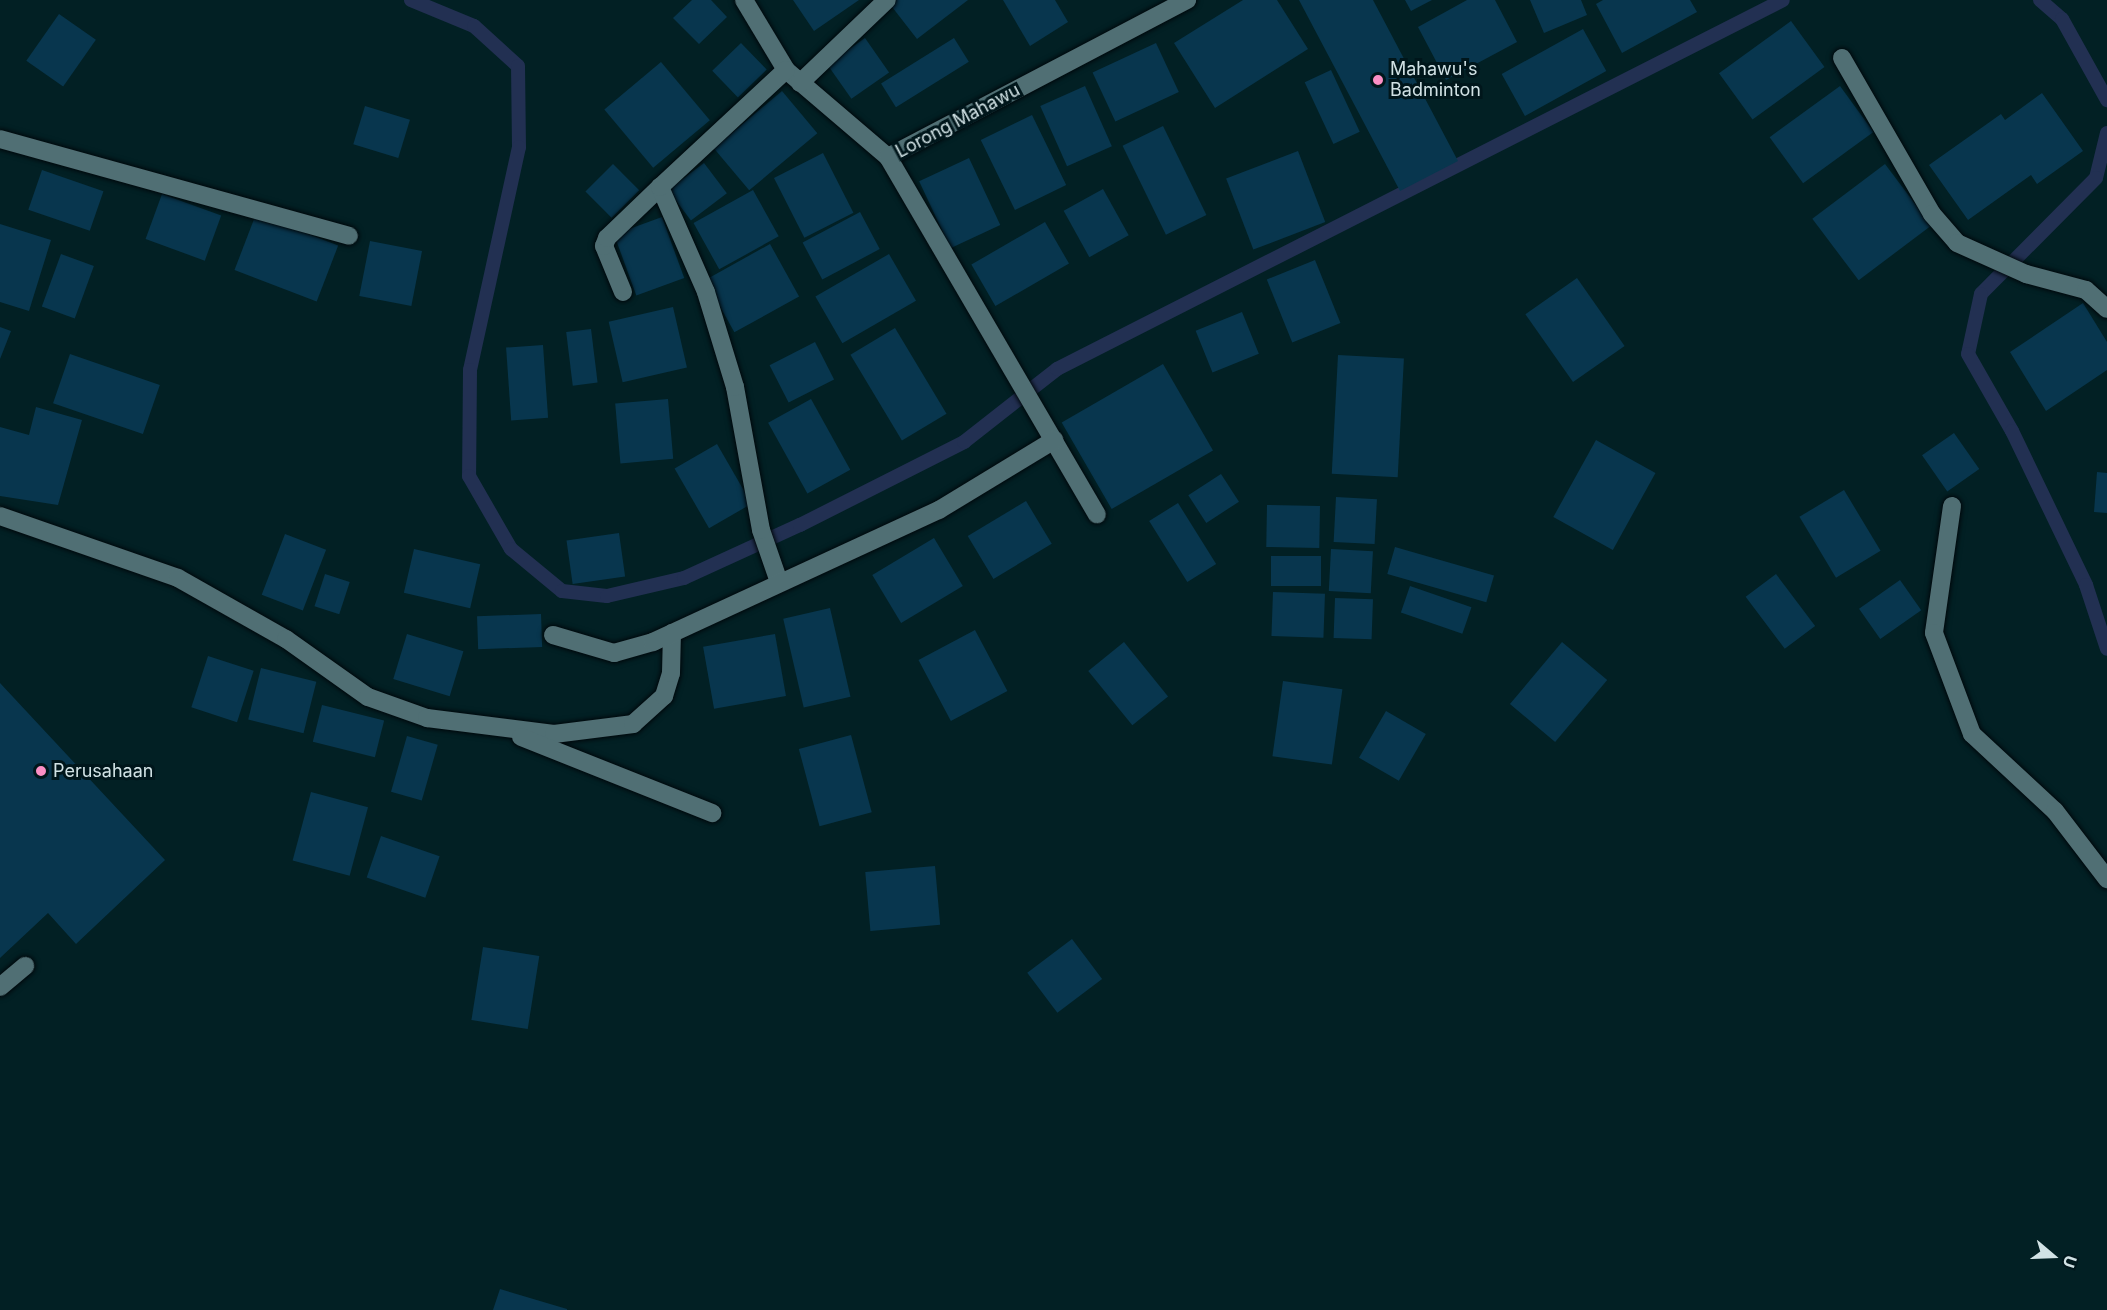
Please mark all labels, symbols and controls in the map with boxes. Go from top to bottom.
place label: Mahawu's Badminton [1390,59,1481,101]
marker: Mahawu's Badminton [1371,73,1385,87]
street label: Lorong Mahawu [892,79,1024,163]
place label: Perusahaan [53,760,153,782]
marker: Perusahaan [34,764,48,778]
north arrow [2023,1226,2083,1286]
text: U [2059,1253,2081,1271]

